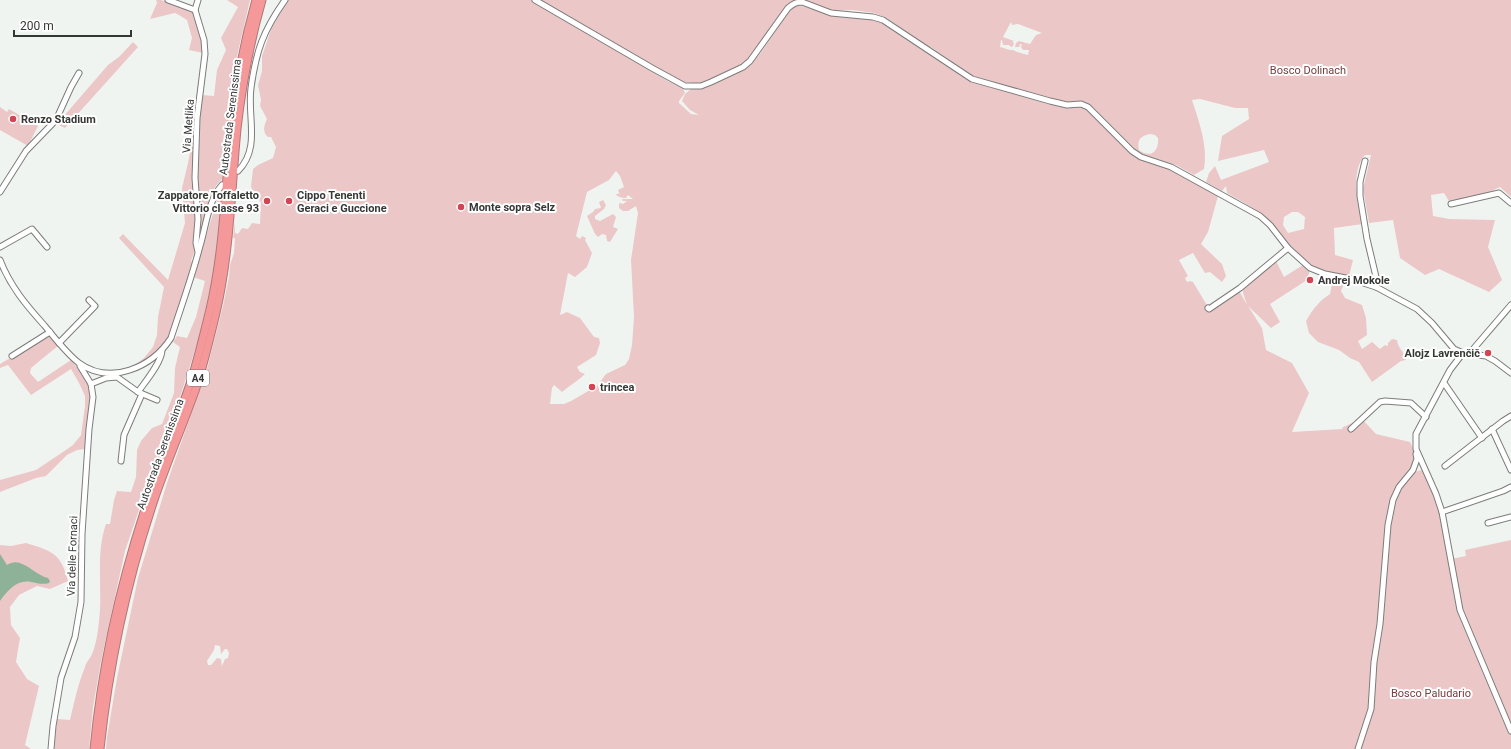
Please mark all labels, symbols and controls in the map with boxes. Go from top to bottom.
scale bar [14,12,131,38]
text: 200 m [20,19,54,33]
street label: Autostrada Serenissima [217,58,244,176]
park label: Bosco Dolinach [1270,64,1346,77]
street label: Via Metlika [180,98,197,154]
place label: Renzo Stadium [21,113,96,126]
marker: Renzo Stadium [8,114,18,124]
place label: Zappatore Toffaletto Vittorio classe 93 [158,189,259,215]
place label: Cippo Tenenti Geraci e Guccione [297,189,387,215]
marker: Zappatore Toffaletto Vittorio classe 93 [262,196,272,206]
marker: Cippo Tenenti Geraci e Guccione [284,196,294,206]
place label: Monte sopra Selz [469,201,556,214]
marker: Monte sopra Selz [456,202,466,212]
place label: Andrej Mokole [1318,274,1390,287]
marker: Andrej Mokole [1305,275,1315,285]
place label: Alojz Lavrenčič [1405,347,1480,360]
marker: Alojz Lavrenčič [1483,348,1493,358]
road number: A4 [187,370,209,386]
place label: trincea [600,381,634,394]
marker: trincea [587,382,597,392]
street label: Autostrada Serenissima [134,397,187,511]
street label: Via delle Fornaci [65,515,80,597]
park label: Bosco Paludario [1391,687,1471,700]

